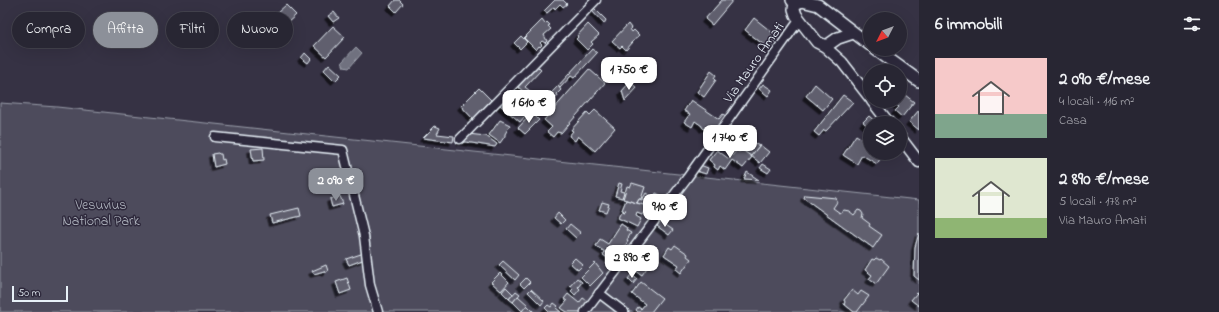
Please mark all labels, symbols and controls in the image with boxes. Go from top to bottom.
chip: Compra [12,12,85,48]
chip: Affitta [93,12,158,48]
chip: Filtri [166,12,219,48]
chip: Nuovo [227,12,293,48]
north arrow [863,12,907,56]
map controls [863,12,907,160]
text: 6 immobili [935,12,1002,37]
icon: filters [1181,13,1203,35]
street label: Via Mauro Amati [718,18,790,108]
pin: 1 750 € [592,57,666,91]
text: 1 750 € [610,60,648,79]
button: locate [863,64,907,108]
text: 2 090 €/mese [1059,67,1150,92]
icon: home [967,74,1015,122]
pin: 1 610 € [492,90,566,124]
text: 4 locali · 116 m² [1059,92,1134,111]
text: 1 610 € [511,93,547,112]
text: Casa [1059,111,1087,130]
button: layers [863,116,907,160]
pin: 1 740 € [693,125,767,159]
text: 1 740 € [712,128,748,147]
text: 2 890 €/mese [1059,167,1149,192]
pin: 2 090 € [299,168,373,202]
text: 2 090 € [317,171,355,190]
icon: home [967,174,1015,222]
text: 5 locali · 178 m² [1059,192,1137,211]
pin: 910 € [637,194,693,228]
park label: Vesuvius National Park [62,195,140,232]
text: 910 € [652,197,678,216]
text: Via Mauro Amati [1059,211,1147,230]
pin: 2 890 € [595,245,669,279]
text: 2 890 € [614,248,650,267]
scale bar [12,284,68,303]
text: 50 m [18,285,40,301]

